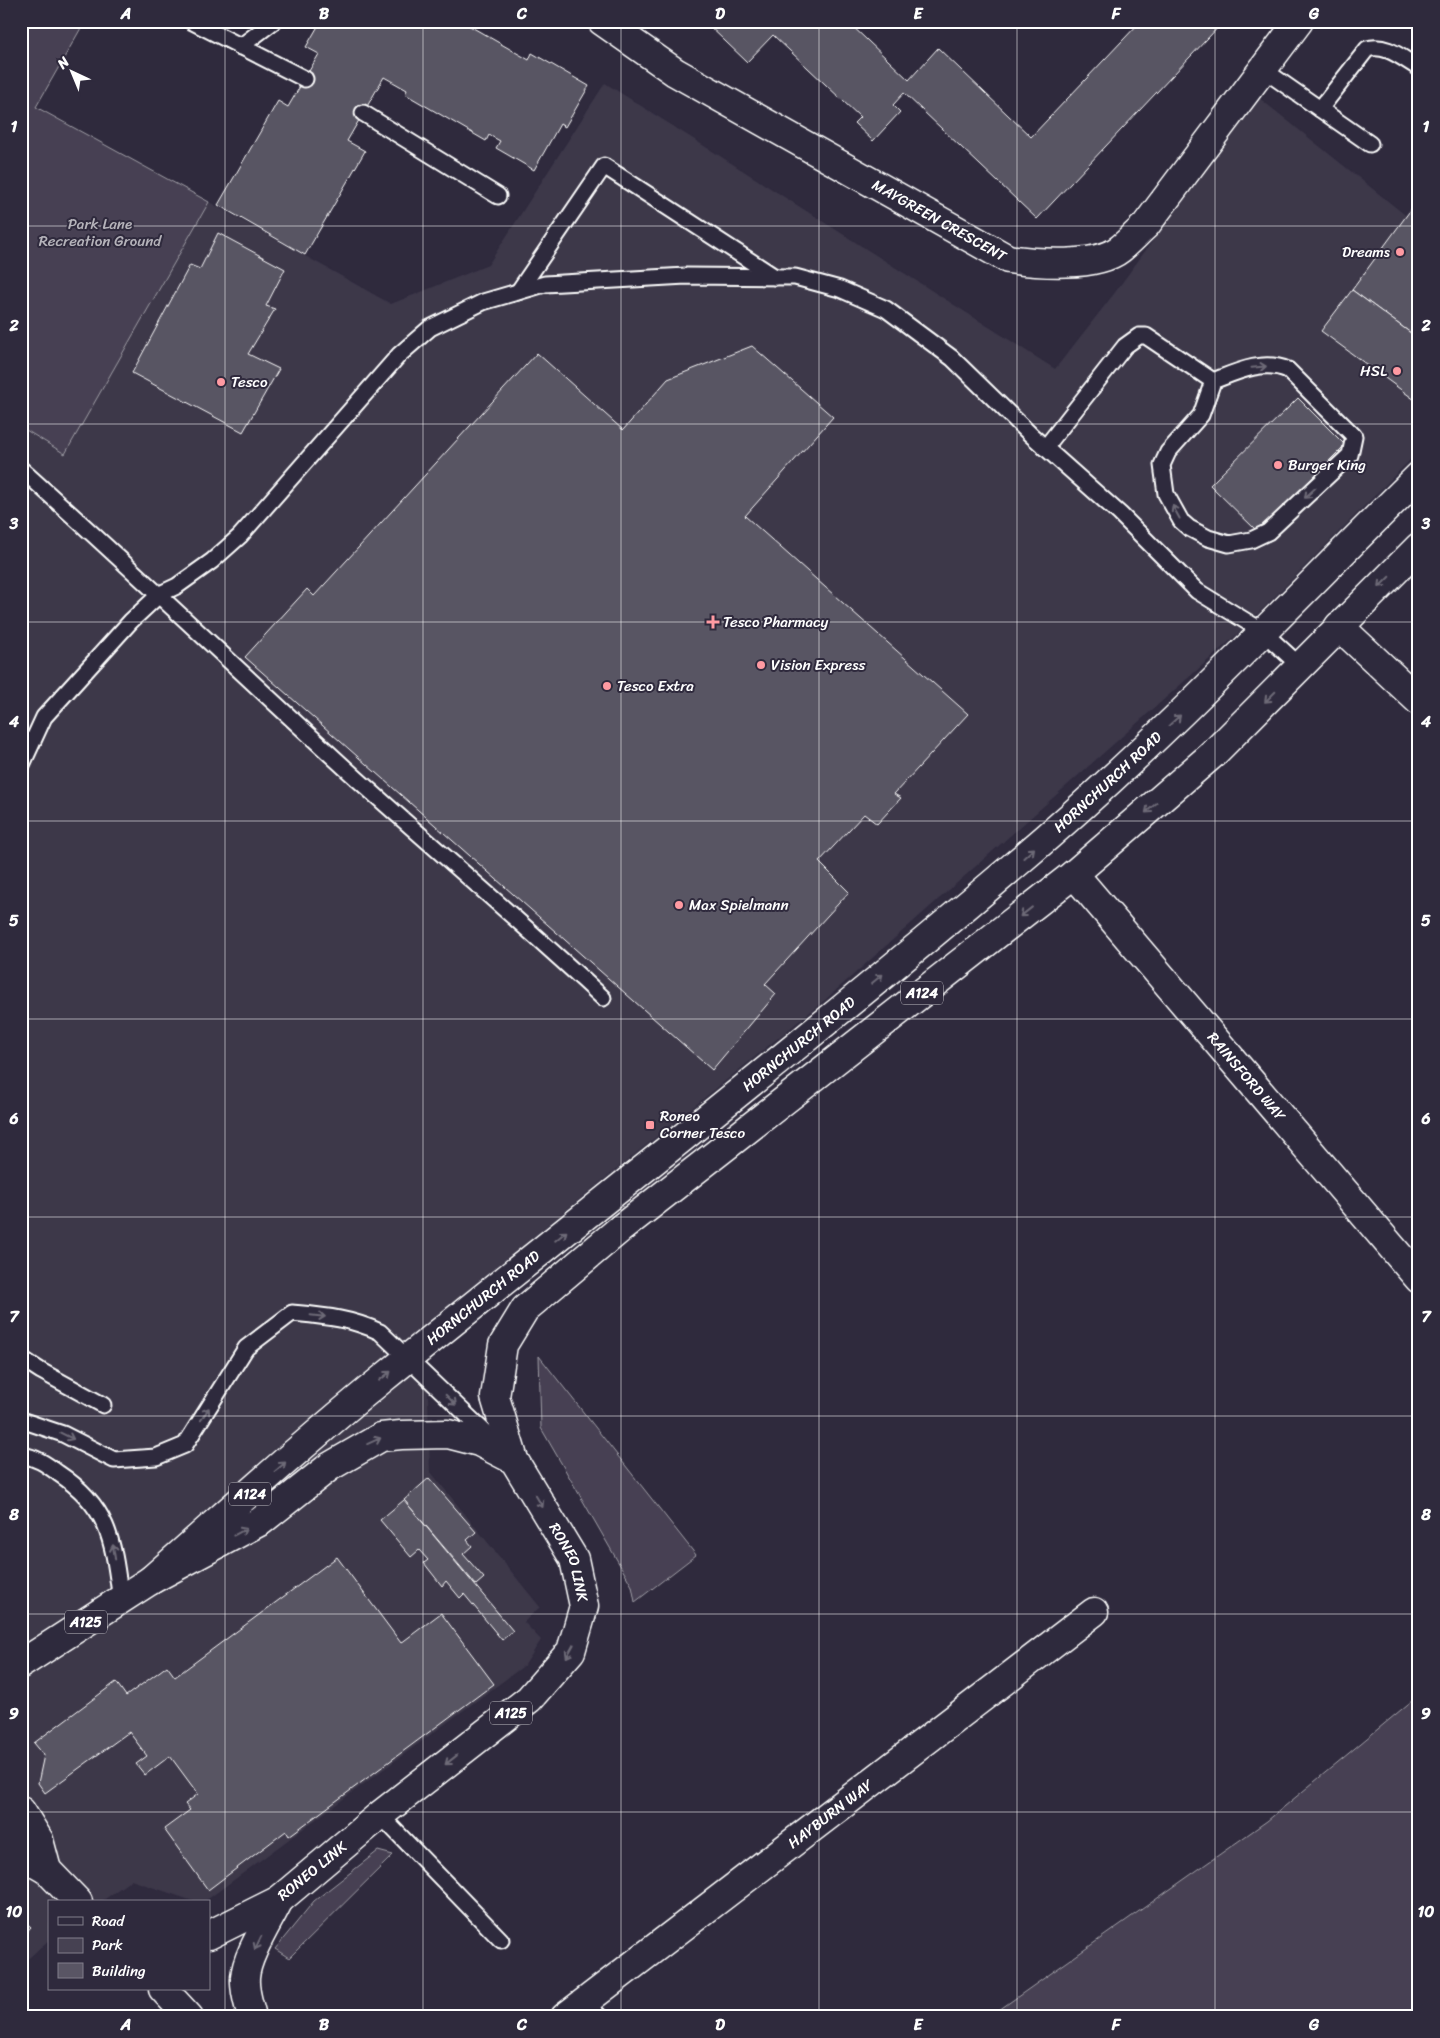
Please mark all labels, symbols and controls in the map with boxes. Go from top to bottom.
text: A [120,0,131,28]
text: B [319,0,330,28]
text: C [516,0,528,28]
text: D [715,0,725,28]
text: E [914,0,924,28]
text: F [1111,0,1122,28]
text: G [1308,0,1320,28]
north arrow [48,48,98,98]
text: N [50,50,76,76]
text: 1 [11,112,18,141]
text: 1 [1423,112,1430,141]
street label: MAYGREEN CRESCENT [867,172,1012,269]
park label: Park Lane Recreation Ground [39,211,162,254]
place label: Dreams [1342,239,1391,265]
marker: Dreams [1394,246,1406,258]
text: 2 [8,311,19,340]
text: 2 [1420,311,1431,340]
place label: HSL [1360,358,1387,384]
one-way arrow [1251,362,1267,372]
marker: HSL [1391,365,1403,377]
place label: Tesco [231,369,268,395]
marker: Tesco [215,376,227,388]
place label: Burger King [1288,452,1366,478]
marker: Burger King [1272,459,1284,471]
one-way arrow [1303,487,1316,499]
one-way arrow [1171,506,1181,520]
text: 3 [9,509,19,538]
text: 3 [1421,509,1431,538]
one-way arrow [1378,575,1390,588]
place label: Tesco Pharmacy [723,609,828,635]
marker: Tesco Pharmacy [707,616,719,628]
place label: Vision Express [771,652,865,678]
marker: Vision Express [755,659,767,671]
place label: Tesco Extra [617,673,694,699]
marker: Tesco Extra [601,680,613,692]
one-way arrow [1263,691,1276,703]
text: 4 [8,707,19,736]
text: 4 [1420,707,1431,736]
one-way arrow [1168,714,1181,726]
street label: HORNCHURCH ROAD [1047,725,1168,839]
one-way arrow [1145,802,1158,813]
one-way arrow [1022,847,1035,859]
place label: Max Spielmann [689,892,789,918]
marker: Max Spielmann [673,899,685,911]
text: 5 [9,906,19,935]
one-way arrow [1020,906,1033,917]
text: 5 [1421,906,1431,935]
one-way arrow [870,973,883,984]
road number: A124 [901,981,943,1004]
street label: HORNCHURCH ROAD [736,990,861,1098]
street label: RAINSFORD WAY [1201,1026,1293,1128]
place label: Roneo Corner Tesco [660,1103,746,1146]
text: 6 [8,1104,19,1133]
text: 6 [1420,1104,1431,1133]
marker: Roneo Corner Tesco [644,1119,656,1131]
one-way arrow [554,1231,567,1242]
street label: HORNCHURCH ROAD [420,1244,546,1352]
text: 7 [9,1302,20,1331]
text: 7 [1421,1302,1432,1331]
one-way arrow [310,1311,326,1321]
one-way arrow [378,1371,391,1382]
one-way arrow [445,1394,457,1406]
one-way arrow [200,1408,210,1422]
one-way arrow [59,1432,74,1441]
one-way arrow [366,1435,381,1445]
one-way arrow [273,1462,286,1473]
road number: A124 [229,1482,271,1506]
one-way arrow [535,1494,545,1508]
text: 8 [8,1500,19,1529]
text: 8 [1420,1500,1431,1529]
street label: RONEO LINK [542,1518,596,1605]
one-way arrow [232,1526,247,1536]
one-way arrow [109,1545,119,1561]
road number: A125 [65,1610,107,1634]
one-way arrow [565,1643,575,1658]
text: 9 [9,1699,19,1728]
text: 9 [1421,1699,1431,1728]
road number: A125 [490,1702,532,1725]
one-way arrow [445,1754,458,1765]
street label: HAYBURN WAY [782,1772,880,1855]
street label: RONEO LINK [271,1834,353,1907]
text: 10 [6,1897,22,1926]
text: 10 [1418,1897,1434,1926]
legend [48,1900,210,1990]
text: Road [92,1908,125,1934]
text: Park [92,1932,123,1958]
one-way arrow [253,1936,263,1951]
text: Building [92,1958,146,1984]
text: A [120,2010,131,2038]
text: B [319,2010,330,2038]
text: C [516,2010,528,2038]
text: D [715,2010,725,2038]
text: E [914,2010,924,2038]
text: F [1111,2010,1122,2038]
text: G [1308,2010,1320,2038]

